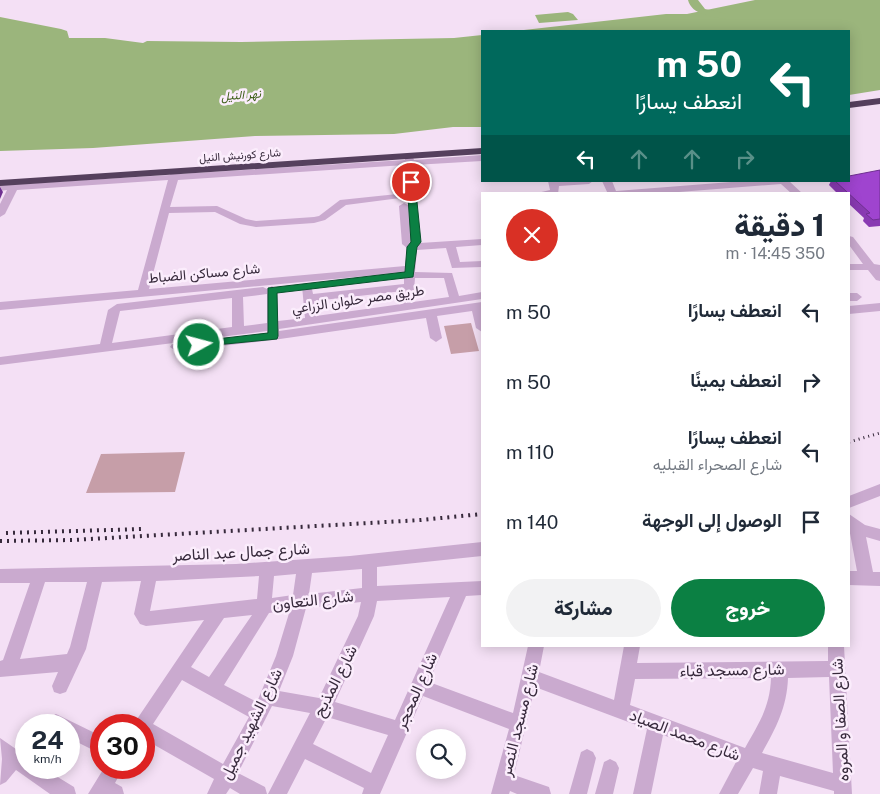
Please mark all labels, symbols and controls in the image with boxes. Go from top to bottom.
text: 50 m [657,44,742,85]
icon: left [760,50,825,115]
water label: نهر النيل [221,87,262,104]
text: انعطف يسارًا [635,88,742,114]
icon: left [572,145,600,173]
icon: ahead [625,145,653,173]
icon: ahead [678,145,706,173]
icon: right [731,145,759,173]
street label: شارع كورنيش النيل [199,146,282,166]
pin [390,161,432,203]
icon: arrive [397,168,425,196]
text: 1 دقيقة [734,207,825,243]
button: close [506,209,558,261]
text: 350 m · 14:45 [726,244,825,263]
street label: شارع مساكن الضباط [147,260,261,289]
street label: طريق مصر حلوان الزراعي [291,282,426,320]
icon: left [797,298,825,326]
text: انعطف يسارًا [688,299,782,321]
text: 50 m [506,301,551,323]
position arrow [172,318,224,370]
icon: right [797,368,825,396]
text: انعطف يمينًا [690,369,782,391]
text: 50 m [506,371,551,393]
text: انعطف يسارًا [688,426,782,448]
icon: left [797,438,825,466]
text: 110 m [506,441,554,463]
text: شارع الصحراء القبليه [653,455,782,474]
icon: arrive [797,508,825,536]
text: الوصول إلى الوجهة [642,509,782,531]
text: 140 m [506,511,558,533]
street label: شارع جمال عبد الناصر [171,539,311,567]
button: مشاركة [506,579,661,637]
button: خروج [671,579,825,637]
street label: شارع التعاون [272,586,355,616]
street label: شارع المذبح [309,642,363,721]
street label: شارع المحجر [390,650,443,734]
street label: شارع الصفا و المروه [827,658,855,782]
street label: شارع مسجد قباء [679,660,785,682]
street label: شارع مسجد النصر [496,662,544,780]
street label: شارع الشهيد جميل [216,665,288,783]
street label: شارع محمد الصياد [626,705,743,767]
speed limit sign: 30 [90,714,155,779]
text: 24 [31,725,64,755]
map controls [416,729,466,779]
button: search [416,729,466,779]
text: km/h [33,752,62,766]

